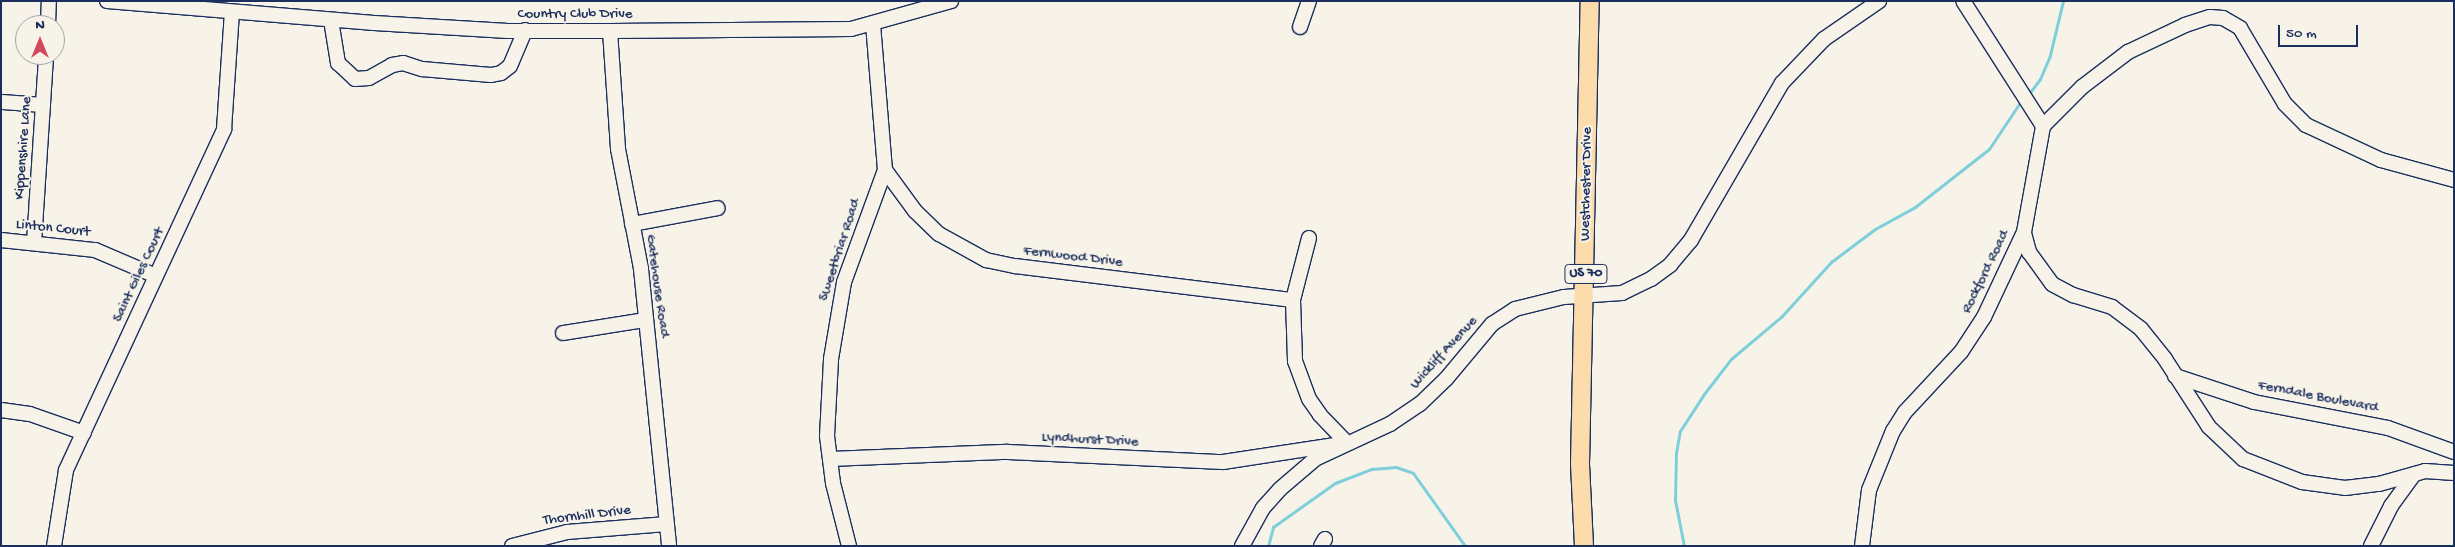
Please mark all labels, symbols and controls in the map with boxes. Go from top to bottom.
street label: Country Club Drive [517,6,633,24]
north arrow [15,15,65,65]
scale bar [2280,15,2360,47]
text: N [35,17,45,34]
text: 50 m [2286,25,2317,43]
street label: Kippenshire Lane [11,96,37,200]
street label: Westchester Drive [1577,127,1597,241]
street label: Sweetbriar Road [815,197,865,303]
street label: Linton Court [15,216,91,242]
street label: Saint Giles Court [109,225,169,325]
street label: Rockford Road [1958,228,2014,316]
street label: Gatehouse Road [641,233,673,339]
street label: Fernwood Drive [1022,242,1124,272]
road number: US 70 [1564,262,1608,286]
street label: Wickliff Avenue [1406,313,1482,393]
street label: Ferndale Boulevard [2256,377,2380,417]
street label: Lyndhurst Drive [1041,428,1139,452]
street label: Thornhill Drive [542,502,632,530]

